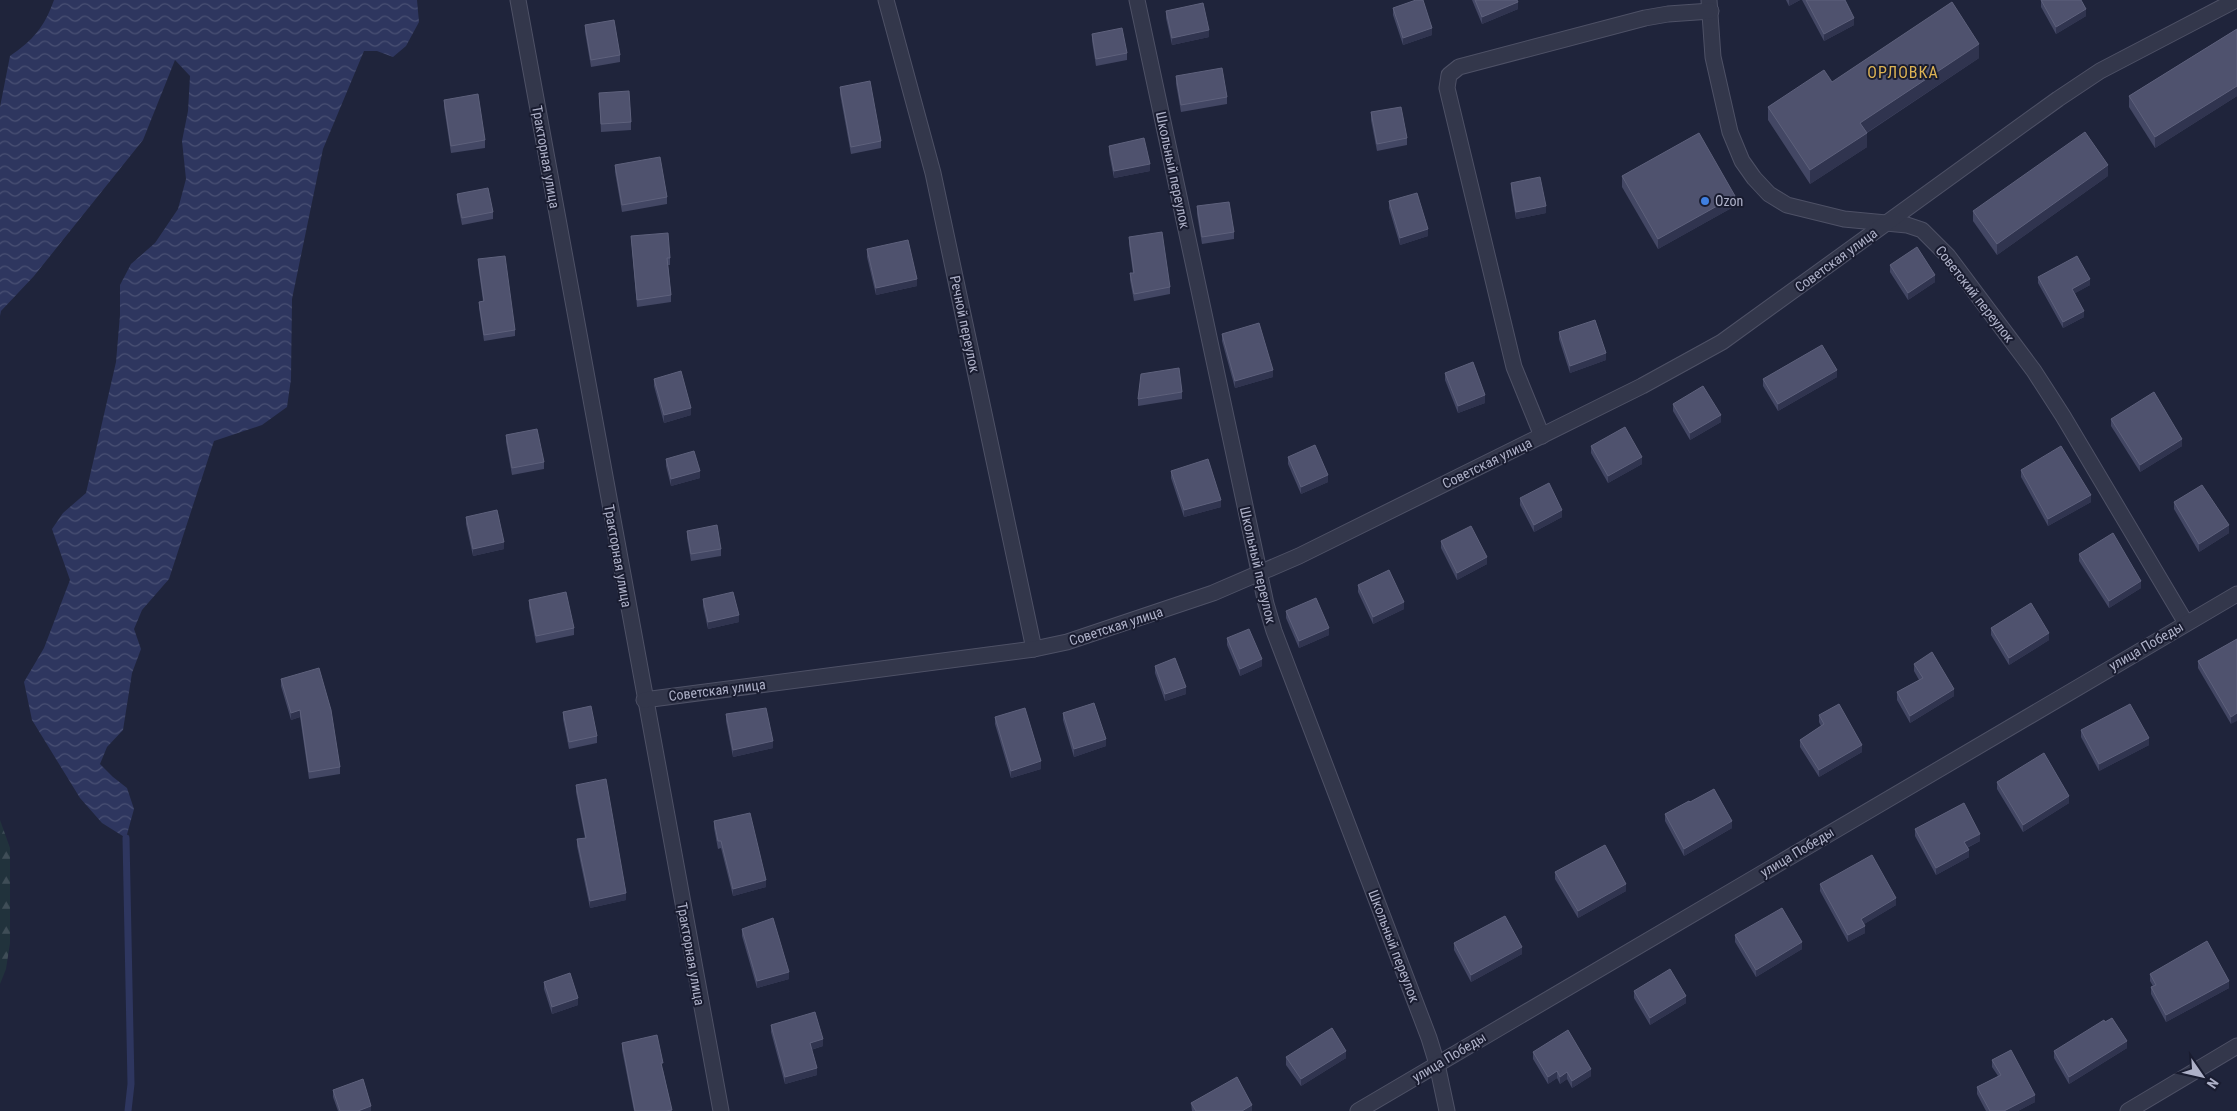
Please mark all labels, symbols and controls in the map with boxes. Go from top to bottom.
district label: ОРЛОВКА [1867,63,1939,82]
street label: Тракторная улица [529,104,563,210]
street label: Школьный переулок [1153,110,1193,230]
place label: Ozon [1715,193,1743,209]
marker: Ozon [1699,195,1711,207]
street label: Советская улица [1792,225,1880,295]
street label: Советский переулок [1932,243,2018,346]
street label: Речной переулок [947,274,983,374]
street label: Советская улица [1440,434,1534,492]
street label: Тракторная улица [601,503,635,609]
street label: Школьный переулок [1237,505,1279,625]
street label: Советская улица [1067,603,1165,649]
street label: улица Победы [2106,618,2186,674]
street label: Советская улица [668,676,766,704]
street label: улица Победы [1757,824,1837,880]
street label: Школьный переулок [1365,887,1423,1005]
street label: Тракторная улица [674,901,708,1007]
street label: улица Победы [1409,1029,1489,1085]
north arrow [2177,1051,2227,1101]
text: N [2204,1075,2222,1091]

